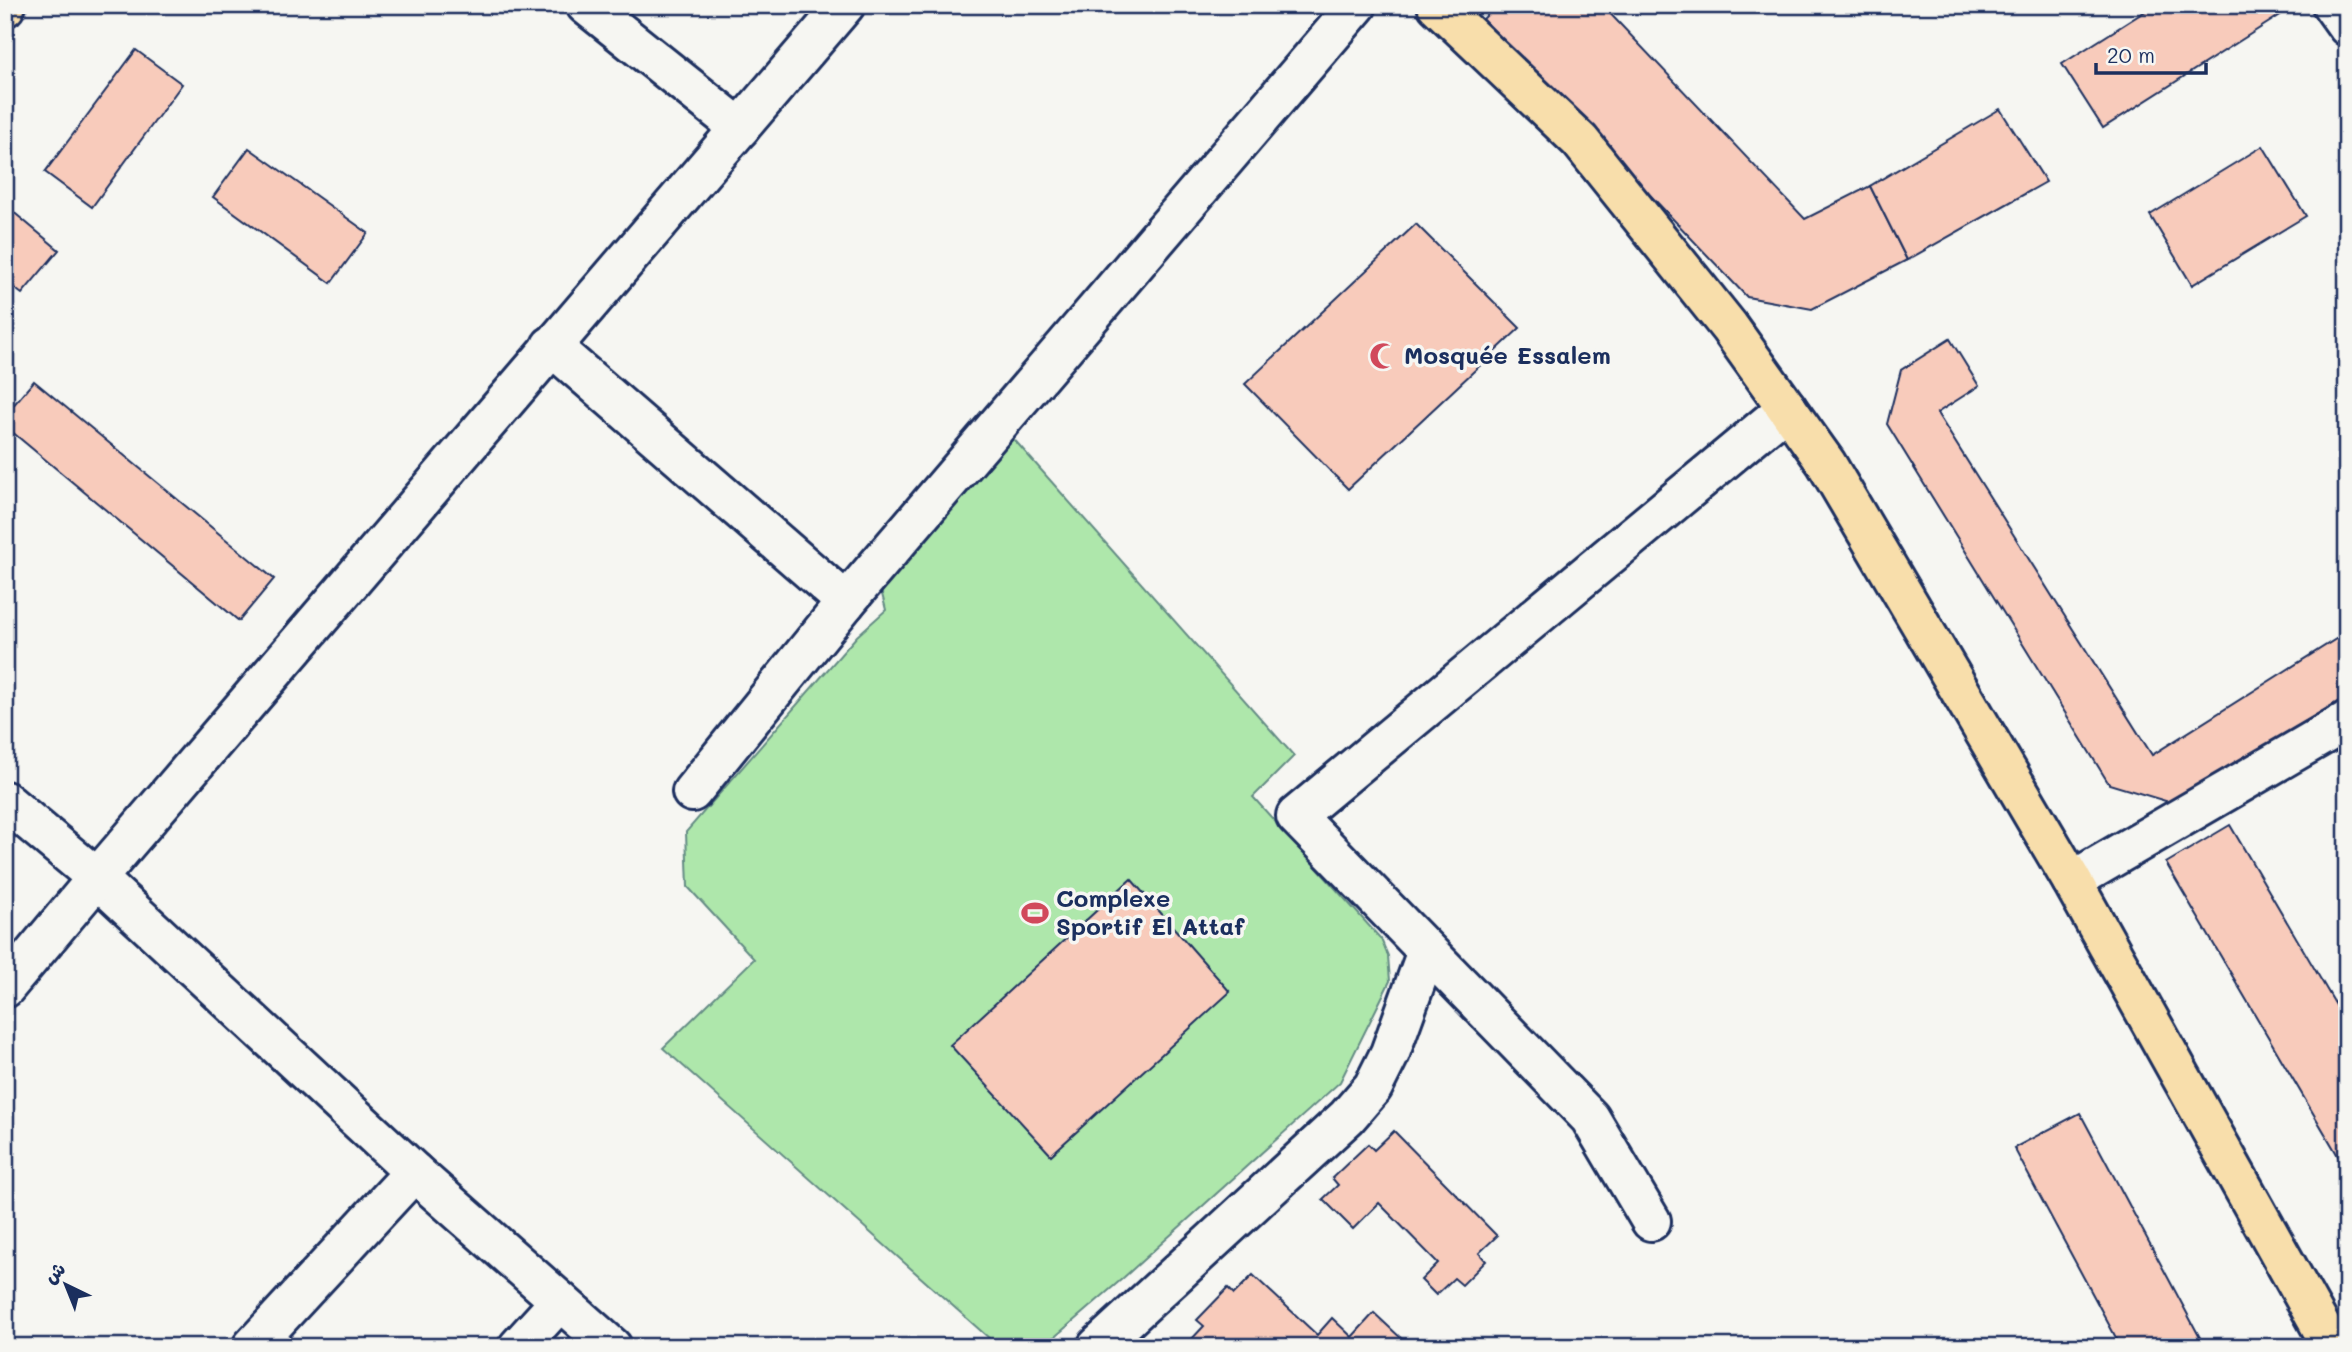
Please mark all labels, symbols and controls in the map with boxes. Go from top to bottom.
scale bar [2096,32,2207,76]
text: 20 m [2107,41,2155,68]
place label: Mosquée Essalem [1404,339,1611,370]
mosque icon: Mosquée Essalem [1368,341,1398,371]
place label: Complexe Sportif El Attaf [1056,882,1245,941]
sports icon: Complexe Sportif El Attaf [1020,898,1050,928]
north arrow [32,1250,102,1320]
text: ش [38,1256,70,1288]

